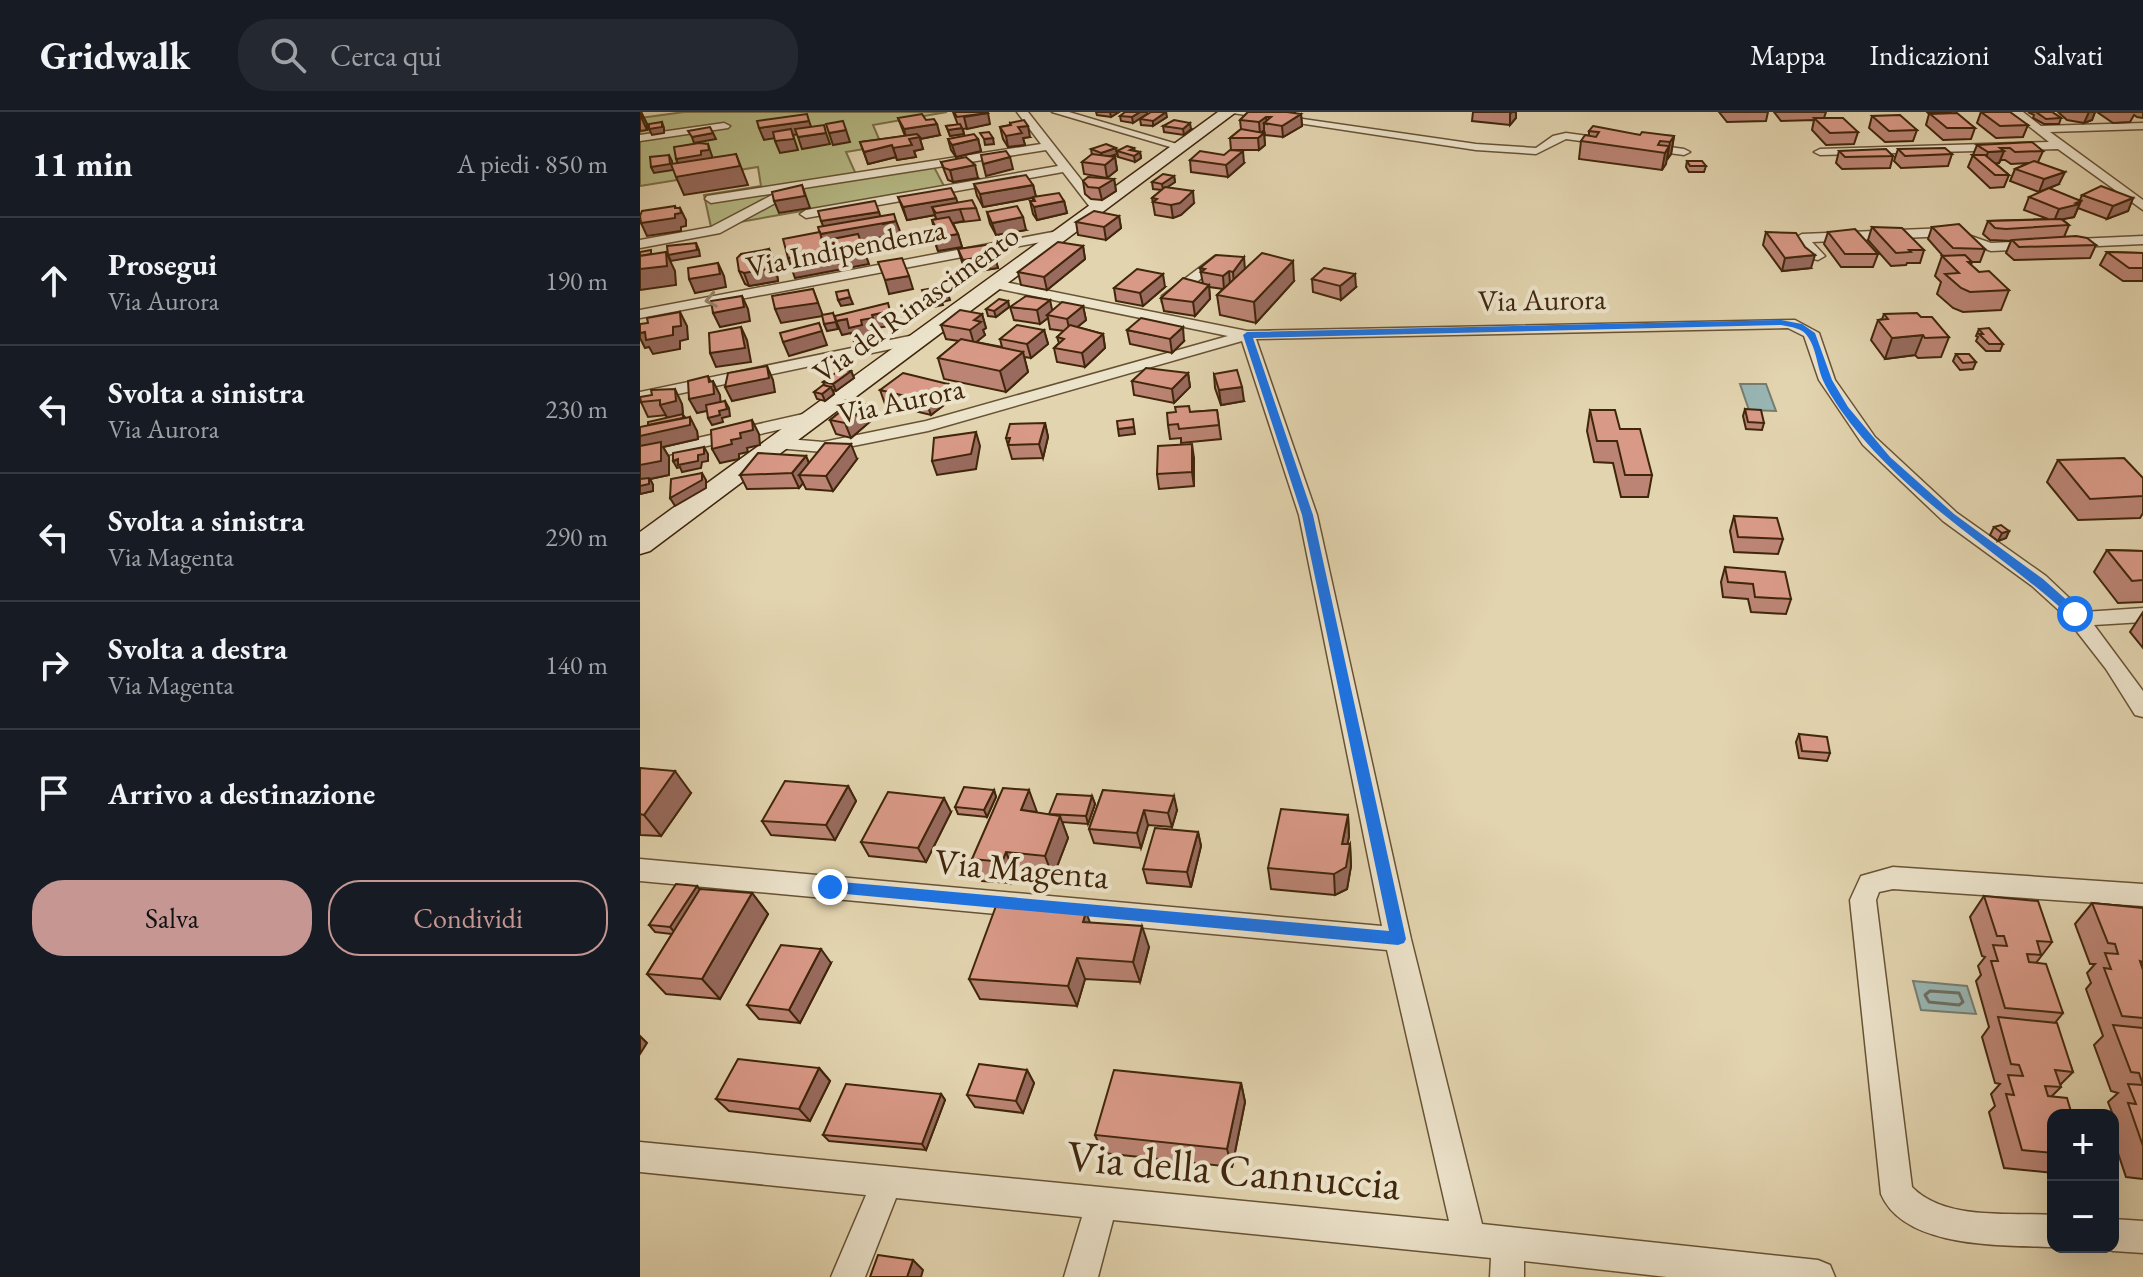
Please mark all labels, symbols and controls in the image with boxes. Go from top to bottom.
search box [238,19,798,91]
text: Gridwalk [40,31,190,80]
icon: search [266,33,310,77]
text: Cerca qui [330,36,442,75]
text: Mappa [1750,37,1826,73]
text: Indicazioni [1870,37,1989,73]
text: Salvati [2033,37,2103,73]
text: 11 min [32,142,133,186]
text: A piedi · 850 m [457,147,608,181]
street label: Via Indipendenza [743,209,949,286]
street label: Via del Rinascimento [805,216,1027,392]
text: Prosegui [108,245,217,284]
icon: ahead [32,259,76,303]
text: 190 m [545,264,608,298]
street label: Via Aurora [1478,279,1607,320]
text: Via Aurora [108,284,219,318]
one-way arrow [704,291,718,308]
street label: Via Aurora [834,368,968,433]
text: Svolta a sinistra [108,373,304,412]
icon: left [32,387,76,431]
text: 230 m [545,392,608,426]
text: Via Aurora [108,412,219,446]
text: Svolta a sinistra [108,501,304,540]
icon: left [32,515,76,559]
text: 290 m [545,520,608,554]
text: Via Magenta [108,540,234,574]
route start [2057,596,2093,632]
text: Svolta a destra [108,629,287,668]
icon: right [32,643,76,687]
text: 140 m [545,648,608,682]
text: Via Magenta [108,668,234,702]
icon: arrive [32,771,76,815]
text: Arrivo a destinazione [108,774,375,813]
street label: Via Magenta [933,837,1111,900]
route end [812,869,848,905]
button: Salva [32,880,312,956]
button: Condividi [328,880,608,956]
map controls [2047,1109,2119,1253]
button: + [2047,1109,2119,1181]
street label: Via della Cannuccia [1065,1127,1404,1213]
button: − [2047,1181,2119,1253]

